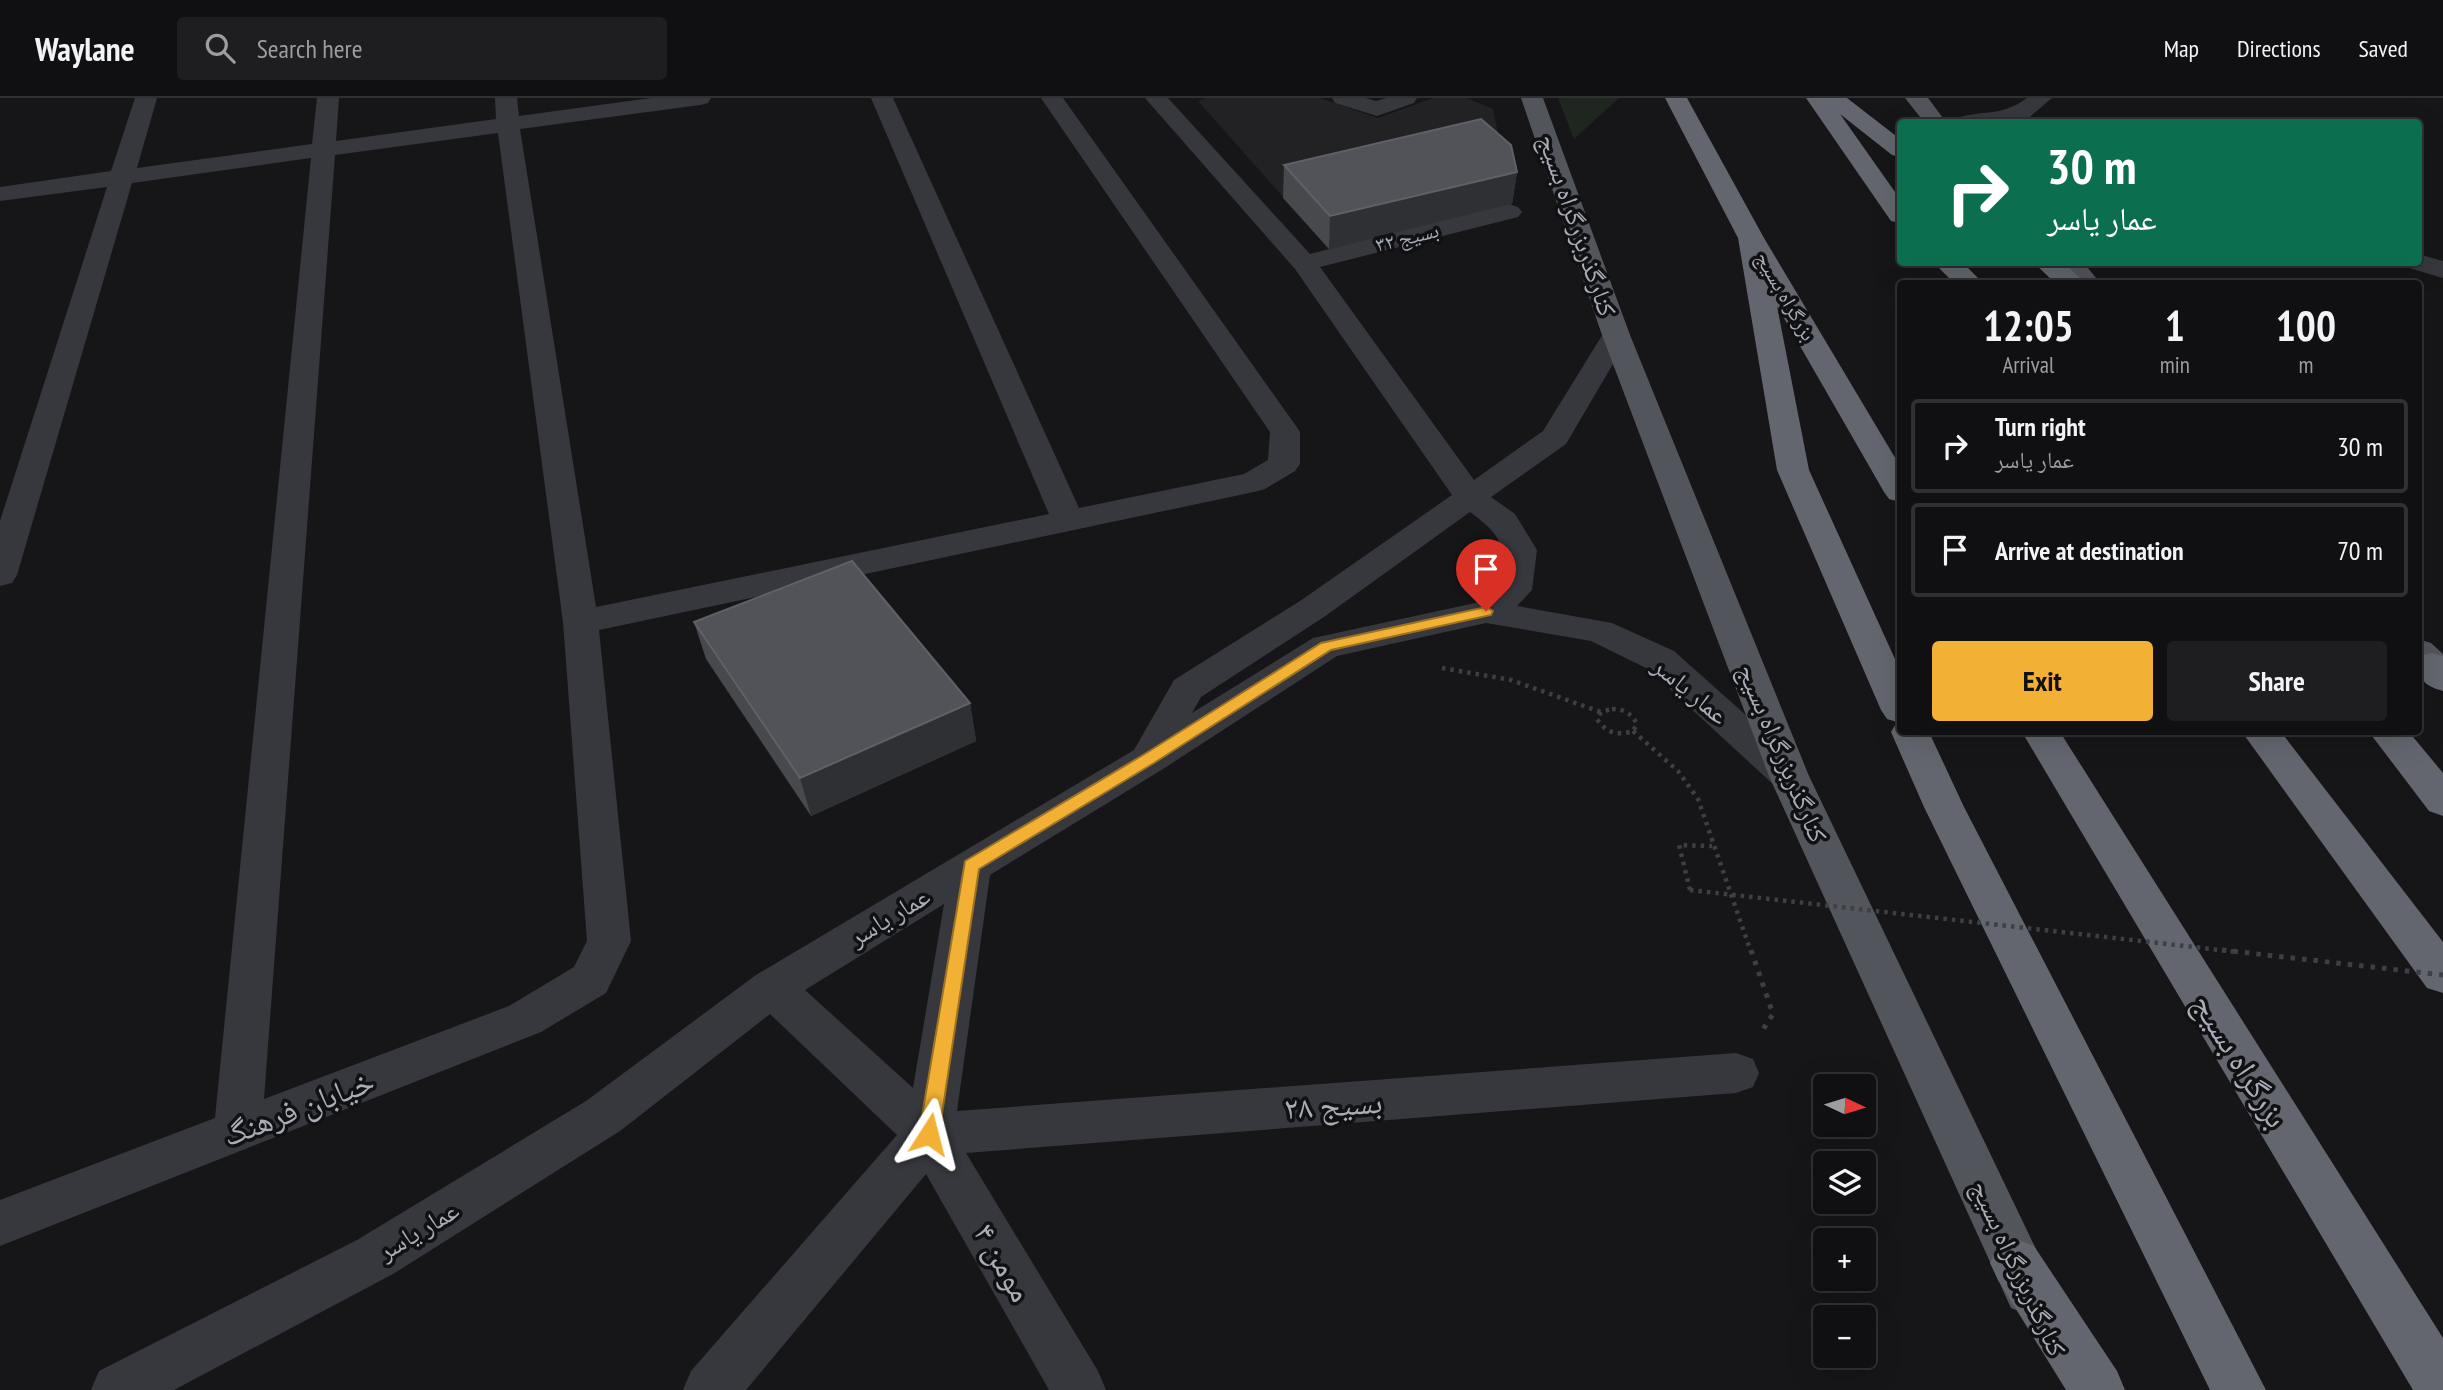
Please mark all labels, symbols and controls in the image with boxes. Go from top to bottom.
search box [177,17,667,80]
text: Waylane [35,27,135,70]
icon: search [201,29,239,67]
text: Search here [257,32,362,65]
text: Map [2164,33,2199,64]
text: Directions [2237,33,2321,64]
text: Saved [2359,33,2408,64]
street label: کنارگذربزرگراه بسیج [1530,130,1625,321]
text: 30 m [2047,134,2136,198]
icon: right [1932,147,2023,238]
text: عمار یاسر [2047,197,2157,239]
street label: بسیج ۳۲ [1372,216,1442,258]
street label: بزرگراه بسیج [1750,246,1822,346]
text: 12:05 [1983,298,2074,353]
text: 1 [2165,298,2185,353]
text: 100 [2276,298,2336,353]
text: Arrival [2002,350,2054,379]
text: min [2160,350,2190,379]
text: m [2298,350,2313,379]
text: Turn right [1995,410,2086,443]
icon: right [1936,427,1974,465]
text: 30 m [2337,430,2383,463]
text: عمار یاسر [1995,445,2074,474]
icon: arrive [1936,531,1974,569]
text: Arrive at destination [1995,534,2184,567]
text: 70 m [2337,534,2383,567]
pin [1456,539,1516,611]
icon: arrive [1467,550,1505,588]
button: Exit [1932,641,2153,721]
button: Share [2167,641,2387,721]
street label: عمار یاسر [1645,648,1736,731]
street label: کنارگذربزرگراه بسیج [1730,659,1835,848]
street label: عمار یاسر [841,879,936,954]
street label: بزرگراه بسیج [2183,985,2299,1135]
street label: خیابان فرهنگ [216,1059,380,1155]
north arrow [1813,1074,1876,1138]
map controls [1813,1074,1876,1368]
street label: بسیج ۲۸ [1282,1080,1384,1128]
position arrow [892,1097,966,1171]
button: layers [1813,1151,1876,1214]
street label: کنارگذربزرگراه بسیج [1963,1175,2074,1362]
street label: عمار یاسر [370,1193,465,1268]
street label: مومن ۴ [965,1215,1043,1309]
button: + [1813,1228,1876,1291]
button: − [1813,1305,1876,1368]

